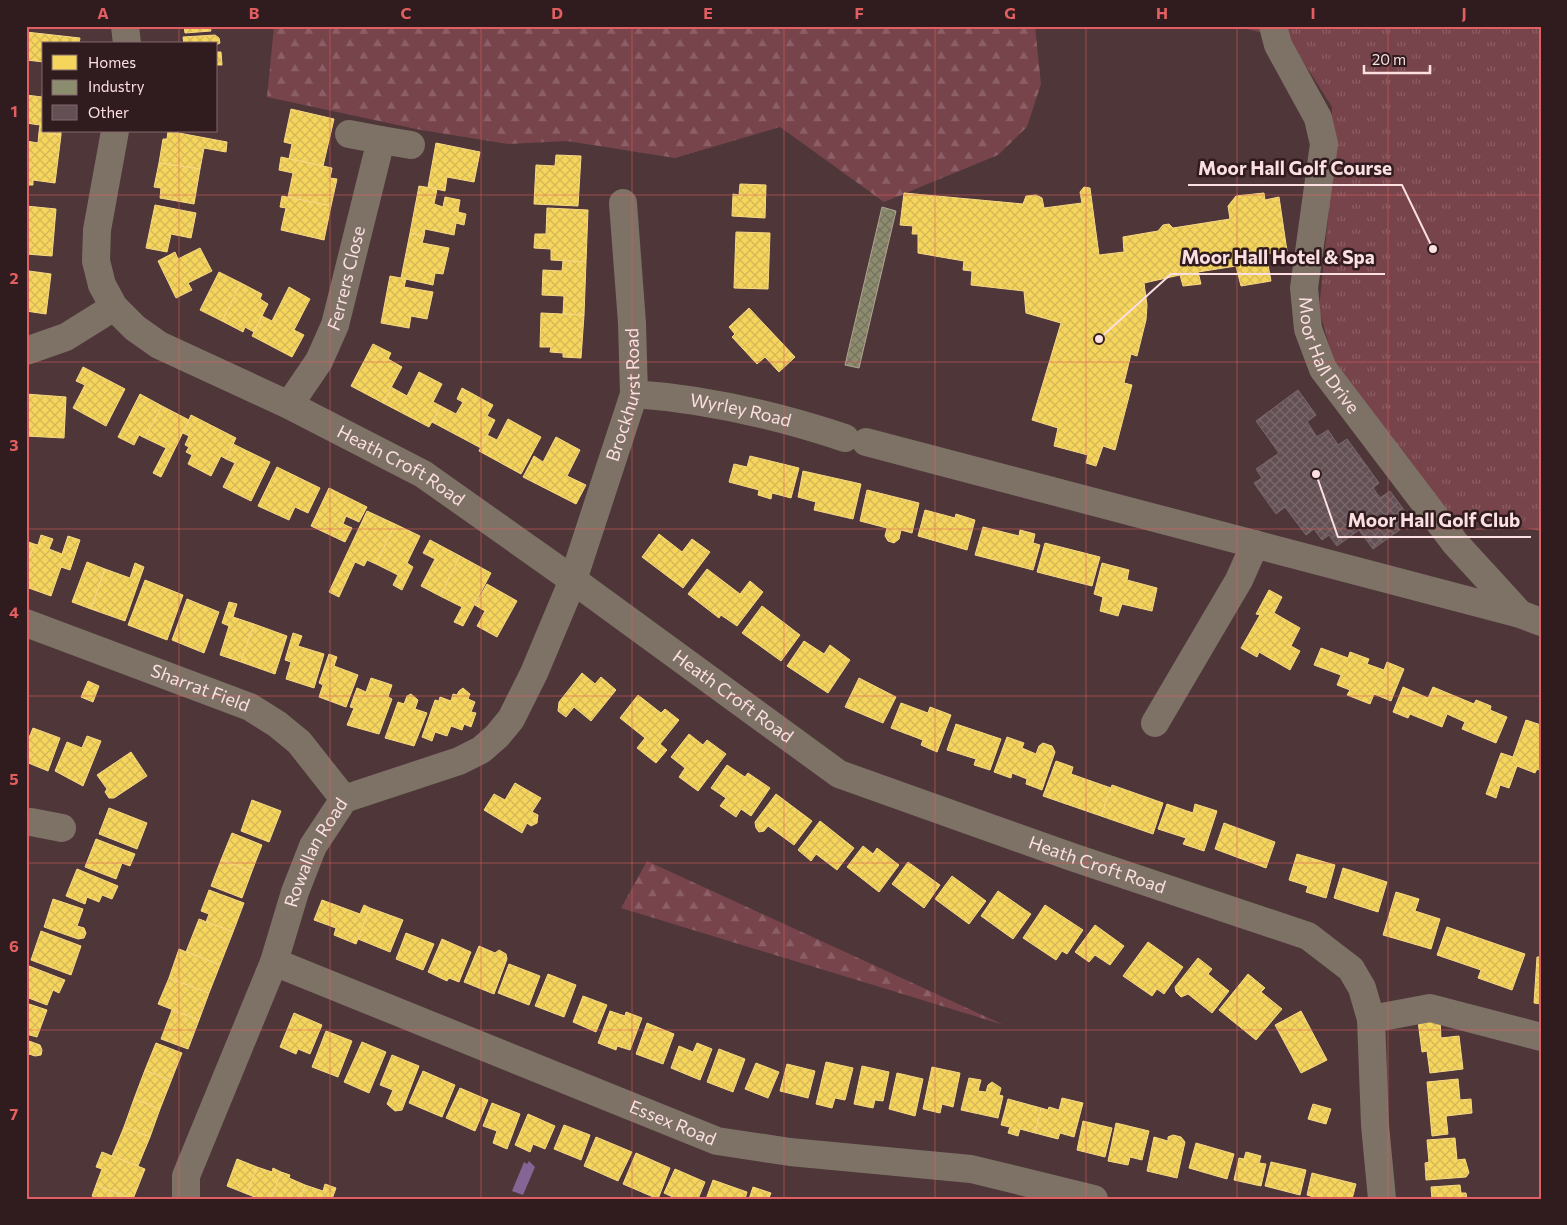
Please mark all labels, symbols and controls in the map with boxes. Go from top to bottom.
text: A [97,3,109,22]
text: B [249,3,260,22]
text: C [401,3,412,22]
text: D [551,3,563,22]
text: E [703,3,713,22]
text: F [854,3,864,22]
text: G [1004,3,1016,22]
text: H [1156,3,1168,22]
text: I [1310,3,1316,22]
text: J [1461,3,1467,22]
legend [42,42,218,132]
scale bar [1364,42,1431,74]
text: 20 m [1372,50,1406,68]
text: Homes [88,53,136,71]
text: Industry [88,77,145,95]
text: 1 [10,101,18,120]
text: Other [88,103,129,121]
callout: Moor Hall Golf Course [1188,151,1402,185]
text: Moor Hall Golf Course [1198,156,1392,179]
street label: Ferrers Close [322,223,369,334]
callout: Moor Hall Hotel & Spa [1171,240,1385,274]
text: Moor Hall Hotel & Spa [1181,245,1375,268]
text: 2 [9,268,19,287]
street label: Moor Hall Drive [1295,296,1365,418]
street label: Brockhurst Road [601,328,644,464]
street label: Wyrley Road [689,388,794,431]
street label: Heath Croft Road [334,420,469,510]
text: 3 [9,435,19,454]
callout: Moor Hall Golf Club [1338,503,1531,537]
text: Moor Hall Golf Club [1348,508,1520,531]
text: 4 [9,602,19,621]
street label: Heath Croft Road [669,645,798,747]
street label: Sharrat Field [148,659,253,716]
text: 5 [9,769,19,788]
street label: Rowallan Road [279,793,352,910]
street label: Heath Croft Road [1026,830,1169,898]
text: 6 [9,936,19,955]
street label: Essex Road [626,1095,720,1150]
text: 7 [10,1104,19,1123]

